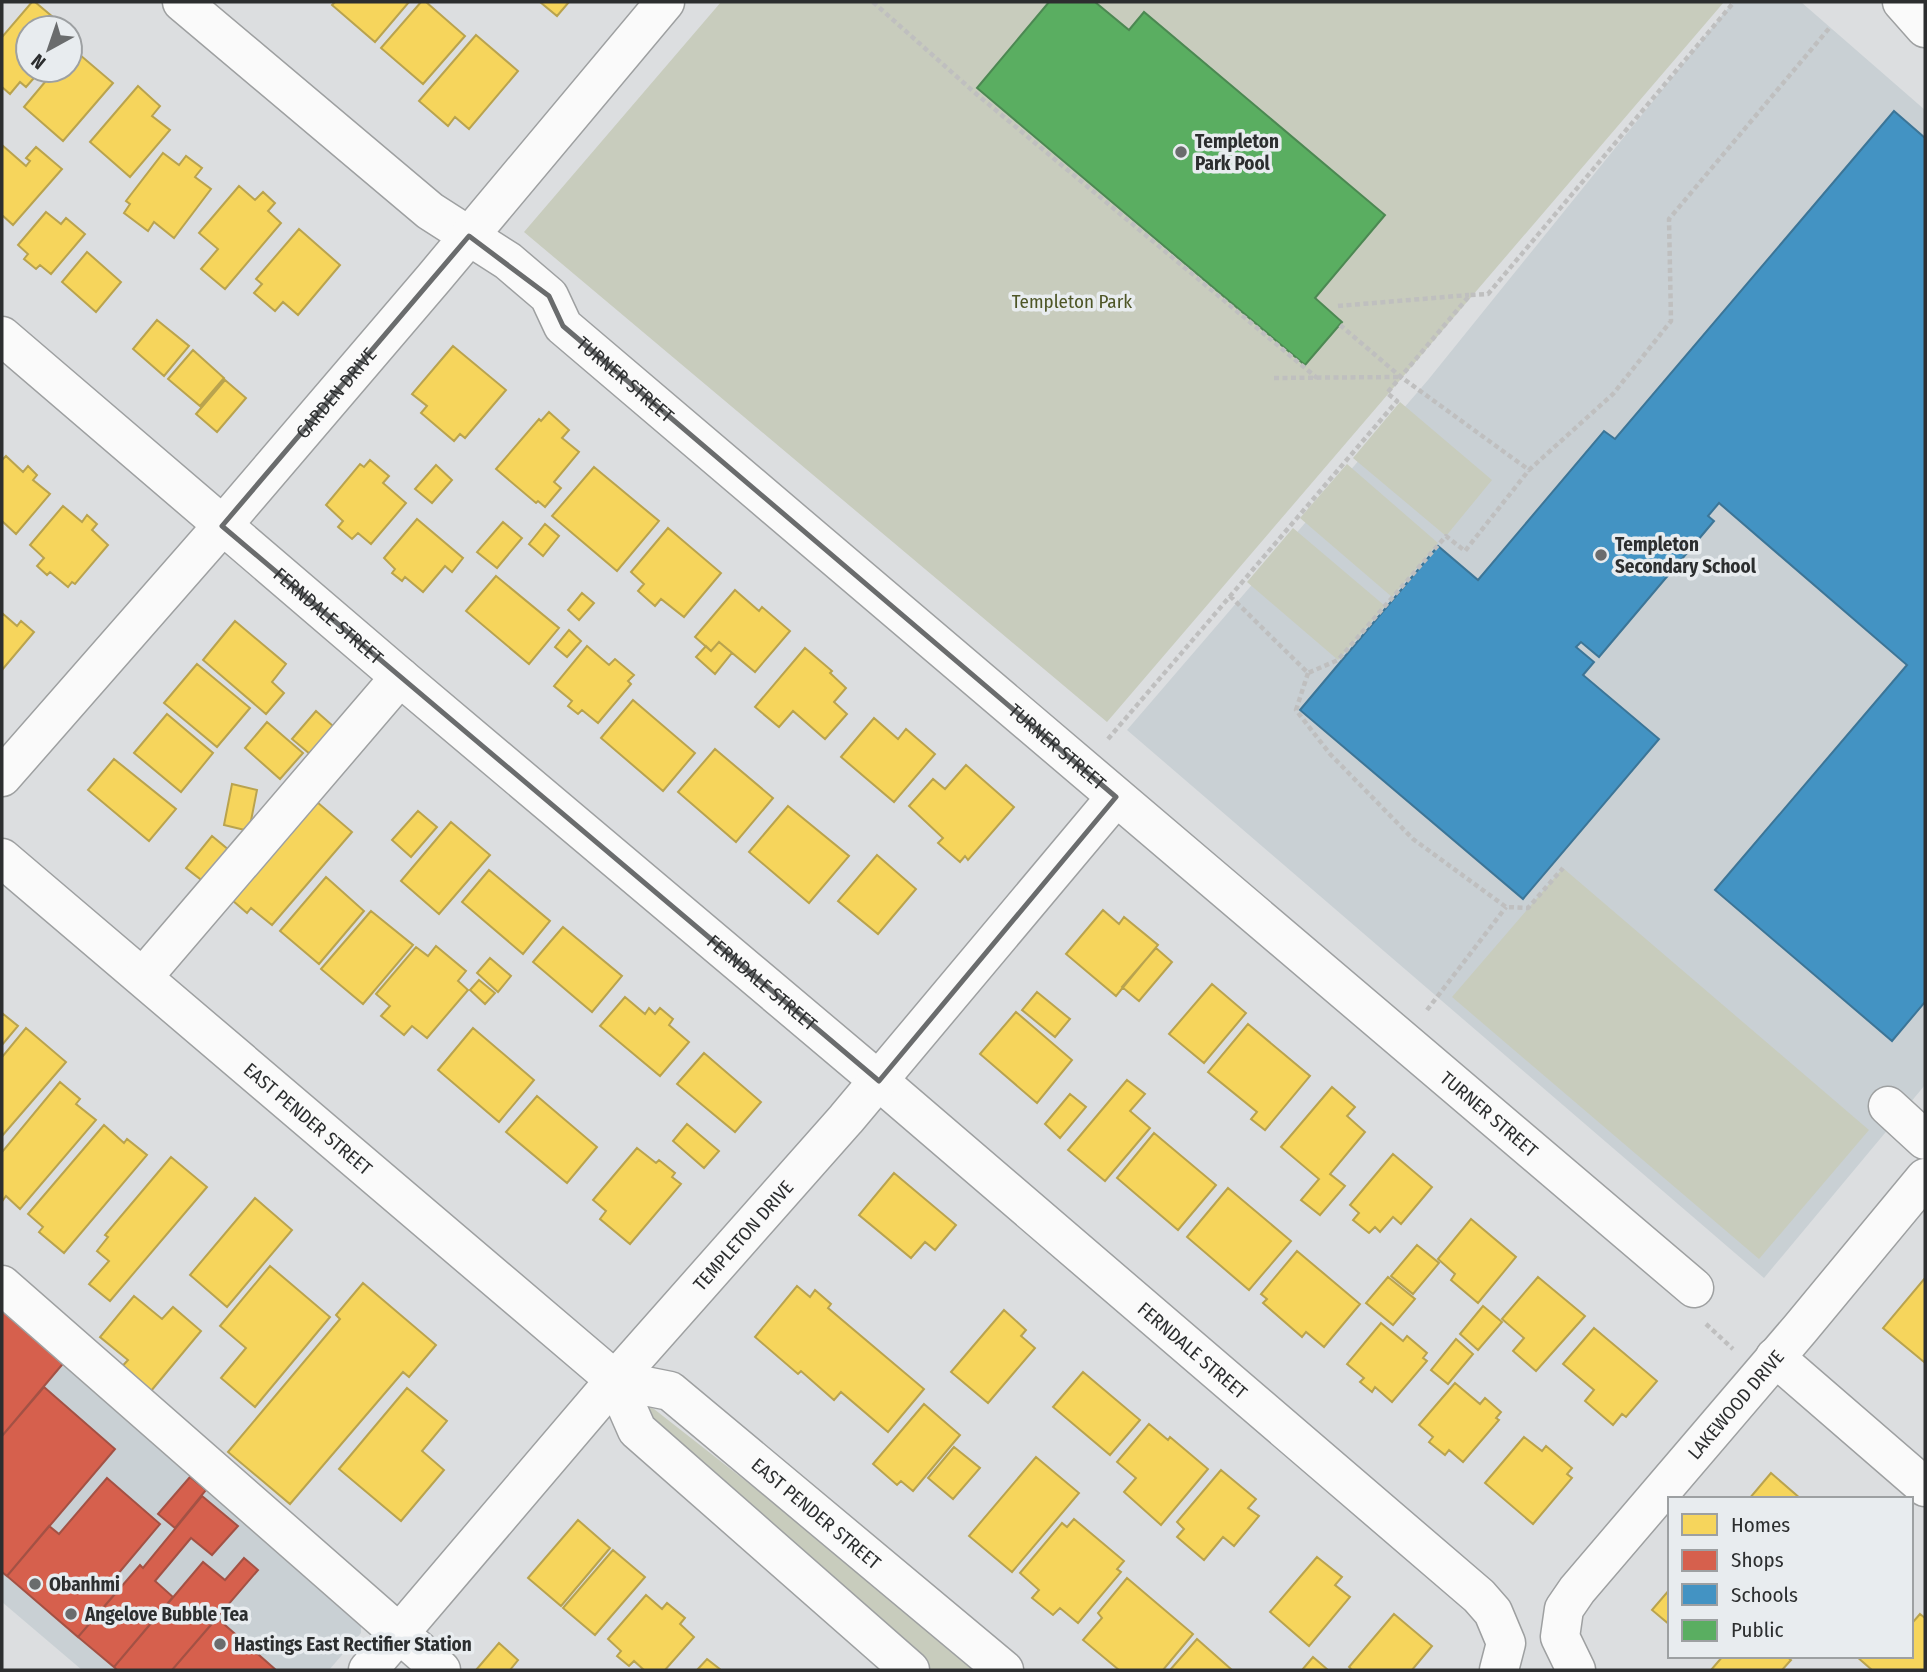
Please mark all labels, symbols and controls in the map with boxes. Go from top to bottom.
north arrow [14,14,84,84]
text: N [27,49,50,74]
place label: Templeton Park Pool [1195,130,1279,175]
marker: Templeton Park Pool [1173,144,1189,160]
park label: Templeton Park [1012,290,1132,313]
street label: TURNER STREET [572,331,679,427]
street label: GARDEN DRIVE [291,343,381,443]
place label: Templeton Secondary School [1615,533,1757,578]
marker: Templeton Secondary School [1593,547,1609,563]
street label: FERNDALE STREET [269,563,388,669]
street label: TURNER STREET [1004,699,1111,794]
street label: FERNDALE STREET [703,930,822,1036]
street label: EAST PENDER STREET [239,1058,377,1180]
street label: TURNER STREET [1436,1066,1543,1162]
street label: TEMPLETON DRIVE [688,1175,798,1295]
street label: FERNDALE STREET [1133,1297,1252,1404]
street label: LAKEWOOD DRIVE [1683,1345,1788,1464]
street label: EAST PENDER STREET [747,1453,886,1574]
legend [1668,1497,1913,1658]
text: Homes [1731,1512,1790,1538]
text: Shops [1731,1547,1784,1573]
place label: Obanhmi [49,1573,120,1596]
marker: Obanhmi [27,1576,43,1592]
text: Schools [1731,1582,1798,1608]
place label: Angelove Bubble Tea [84,1603,248,1626]
marker: Angelove Bubble Tea [63,1606,79,1622]
text: Public [1731,1617,1783,1643]
place label: Hastings East Rectifier Station [234,1633,472,1656]
marker: Hastings East Rectifier Station [212,1636,228,1652]

